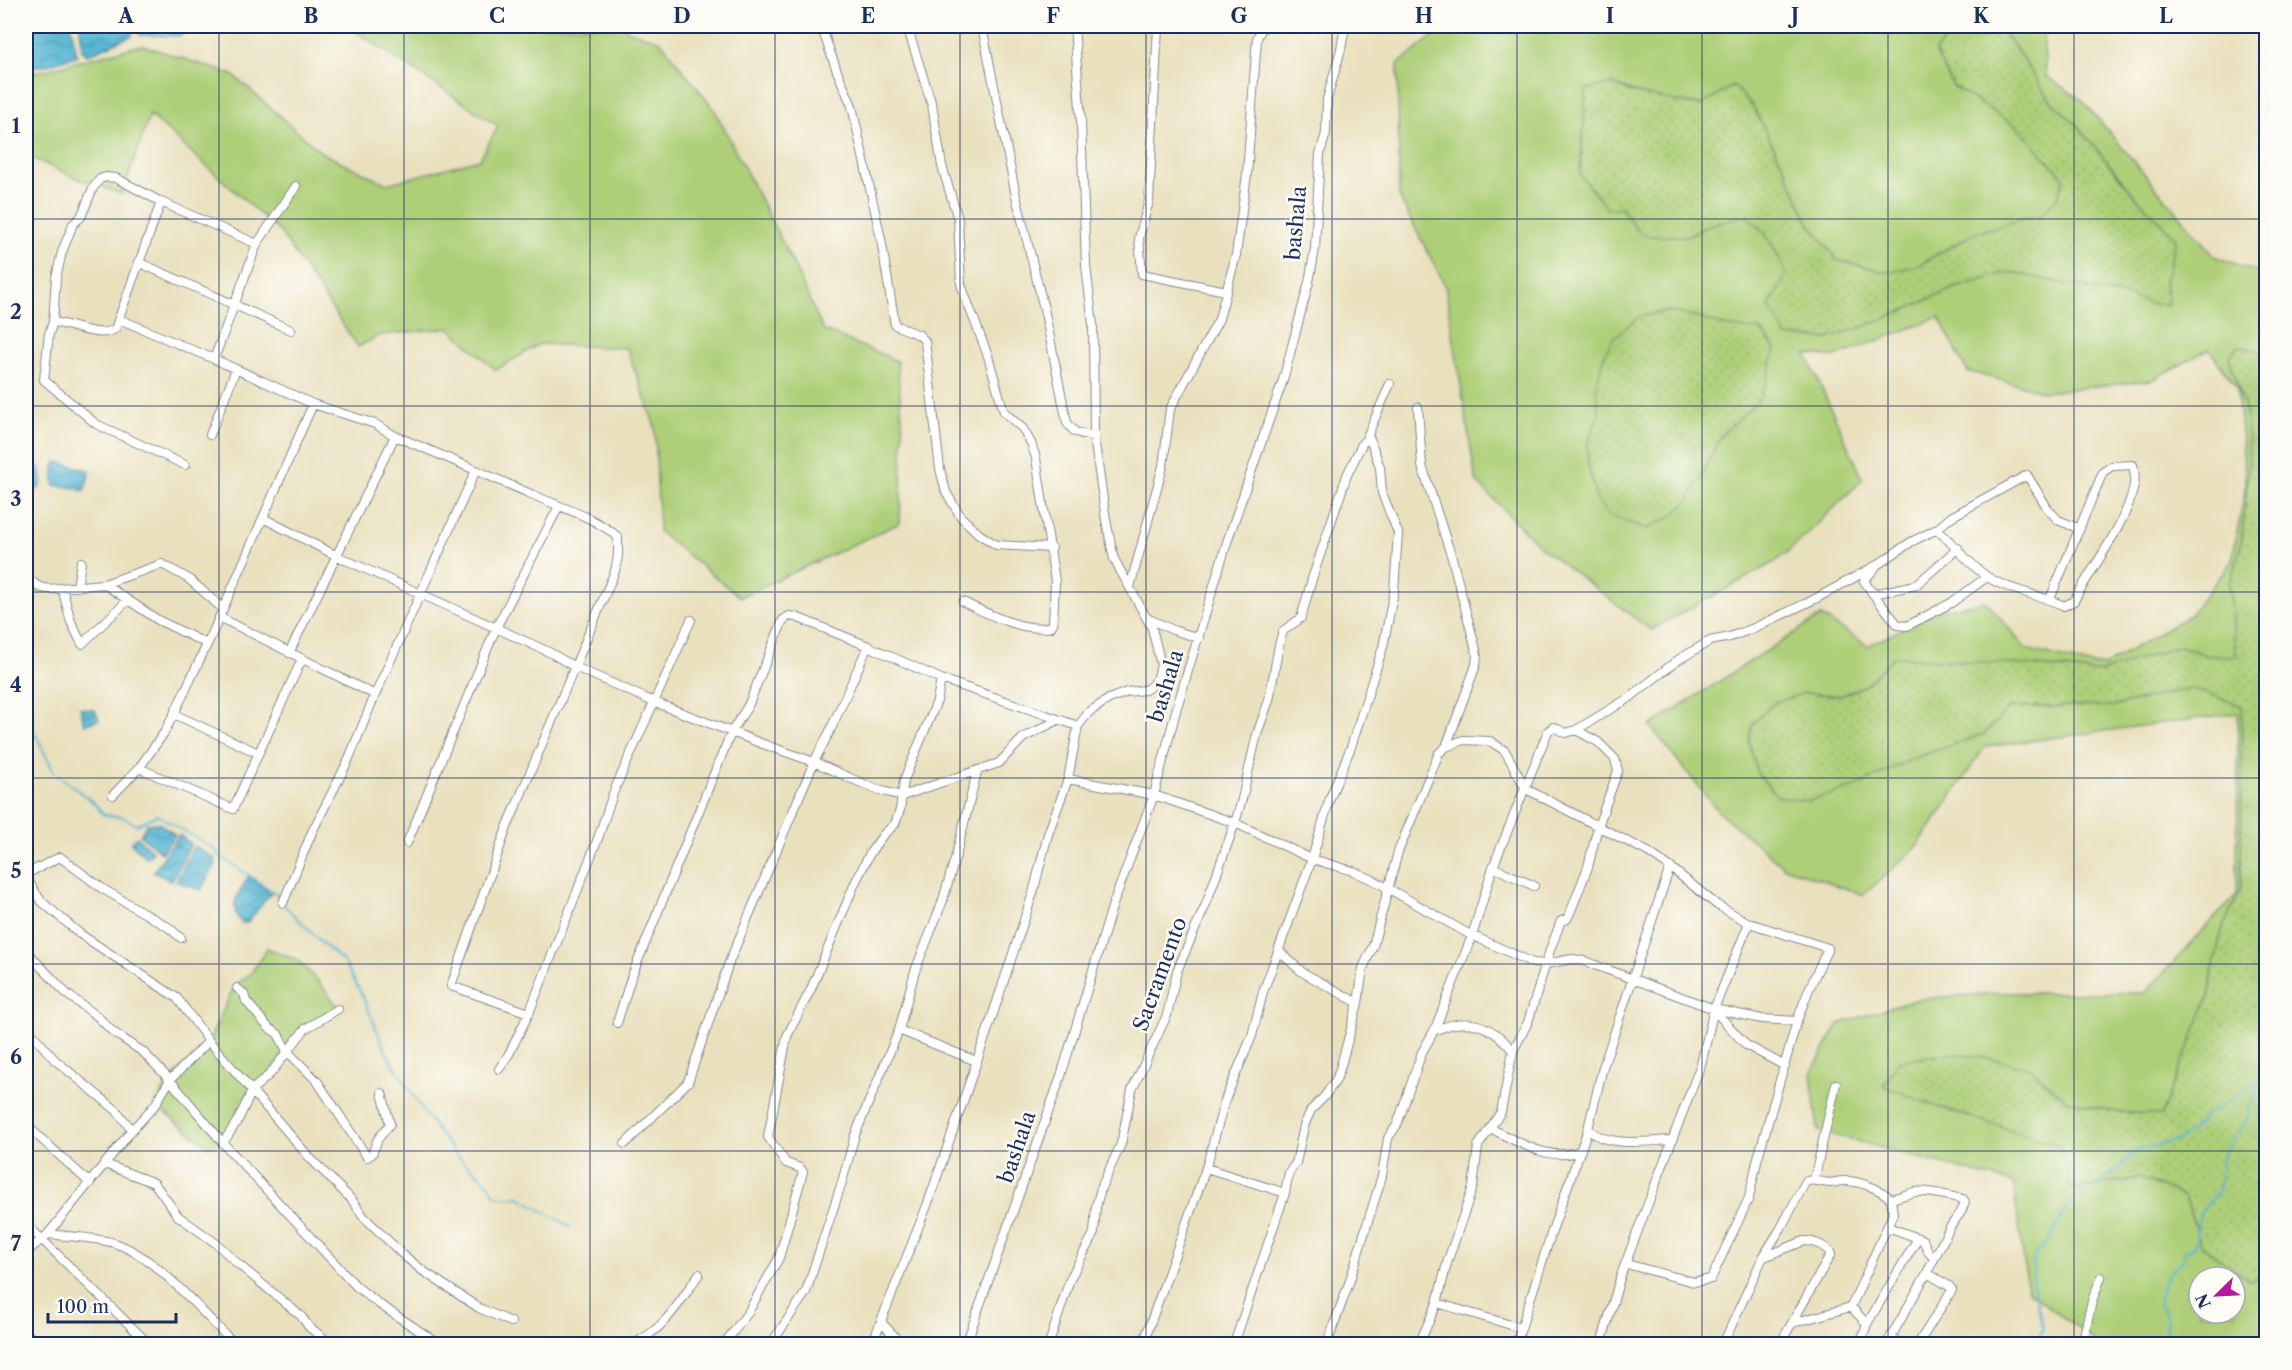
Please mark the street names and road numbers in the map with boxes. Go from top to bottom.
street label: bashala [1280,184,1311,261]
street label: bashala [1143,646,1189,725]
street label: Sacramento [1127,914,1192,1034]
street label: bashala [993,1107,1041,1186]

